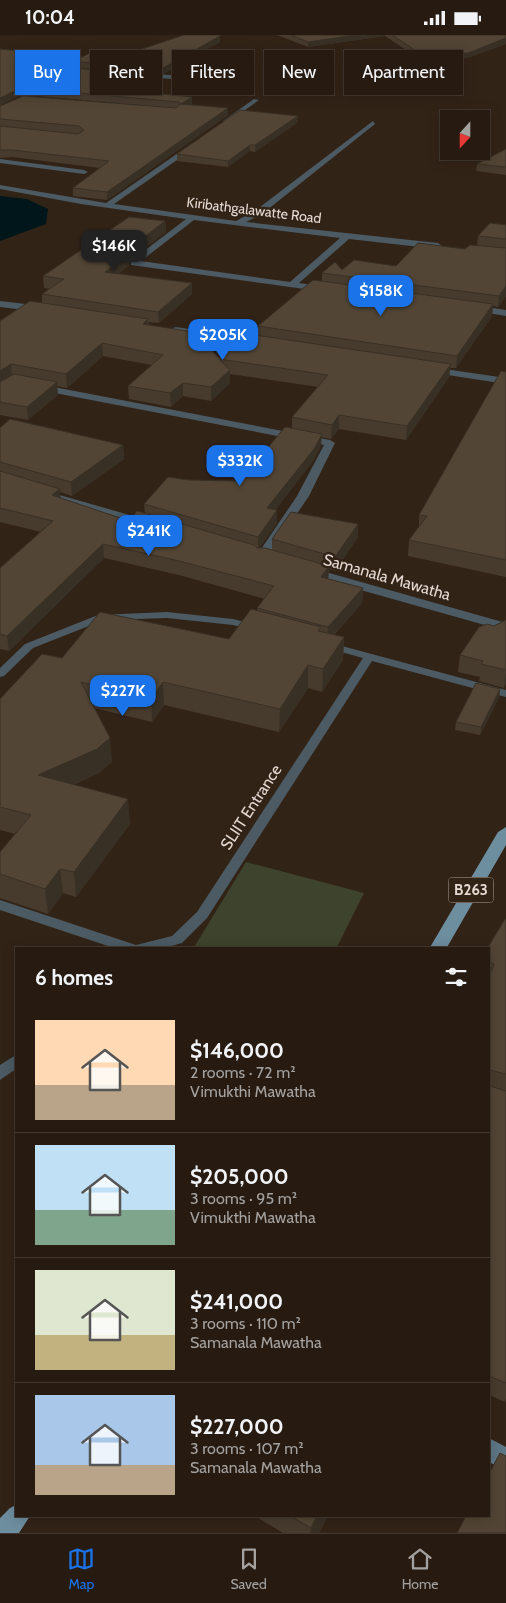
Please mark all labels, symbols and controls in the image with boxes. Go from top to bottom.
text: 10:04 [25,6,75,29]
chip: Buy [15,50,80,95]
chip: Rent [90,50,162,95]
chip: Filters [172,50,254,95]
chip: New [264,50,334,95]
chip: Apartment [344,50,463,95]
north arrow [440,110,490,160]
map controls [440,110,490,160]
street label: Kiribathgalawatte Road [186,193,322,227]
pin: $146K [79,229,149,272]
text: $146K [92,236,136,255]
pin: $158K [346,275,416,317]
text: $158K [359,281,403,300]
pin: $205K [188,319,258,361]
text: $205K [199,325,247,344]
pin: $332K [205,445,275,487]
text: $332K [217,451,263,470]
pin: $241K [114,515,184,557]
text: $241K [127,521,171,540]
street label: Samanala Mawatha [321,550,453,604]
pin: $227K [88,675,158,717]
text: $227K [101,681,145,700]
street label: SLIIT Entrance [216,761,286,853]
road number: B263 [448,877,494,903]
icon: filters [442,963,470,991]
text: 6 homes [35,965,113,990]
text: $146,000 [190,1038,284,1063]
icon: home [75,1040,135,1100]
text: 2 rooms · 72 m² [190,1063,295,1082]
text: Vimukthi Mawatha [190,1082,316,1101]
text: $205,000 [190,1164,289,1189]
icon: home [75,1165,135,1225]
text: 3 rooms · 95 m² [190,1189,297,1208]
text: Vimukthi Mawatha [190,1208,316,1227]
text: $241,000 [190,1289,283,1314]
icon: home [75,1290,135,1350]
text: 3 rooms · 110 m² [190,1314,301,1333]
text: Samanala Mawatha [190,1333,322,1352]
text: $227,000 [190,1414,284,1439]
icon: home [75,1415,135,1475]
text: 3 rooms · 107 m² [190,1439,304,1458]
text: Samanala Mawatha [190,1458,322,1477]
tab: Map [67,1545,95,1593]
tab: Saved [230,1545,267,1593]
tab: Home [402,1545,439,1593]

